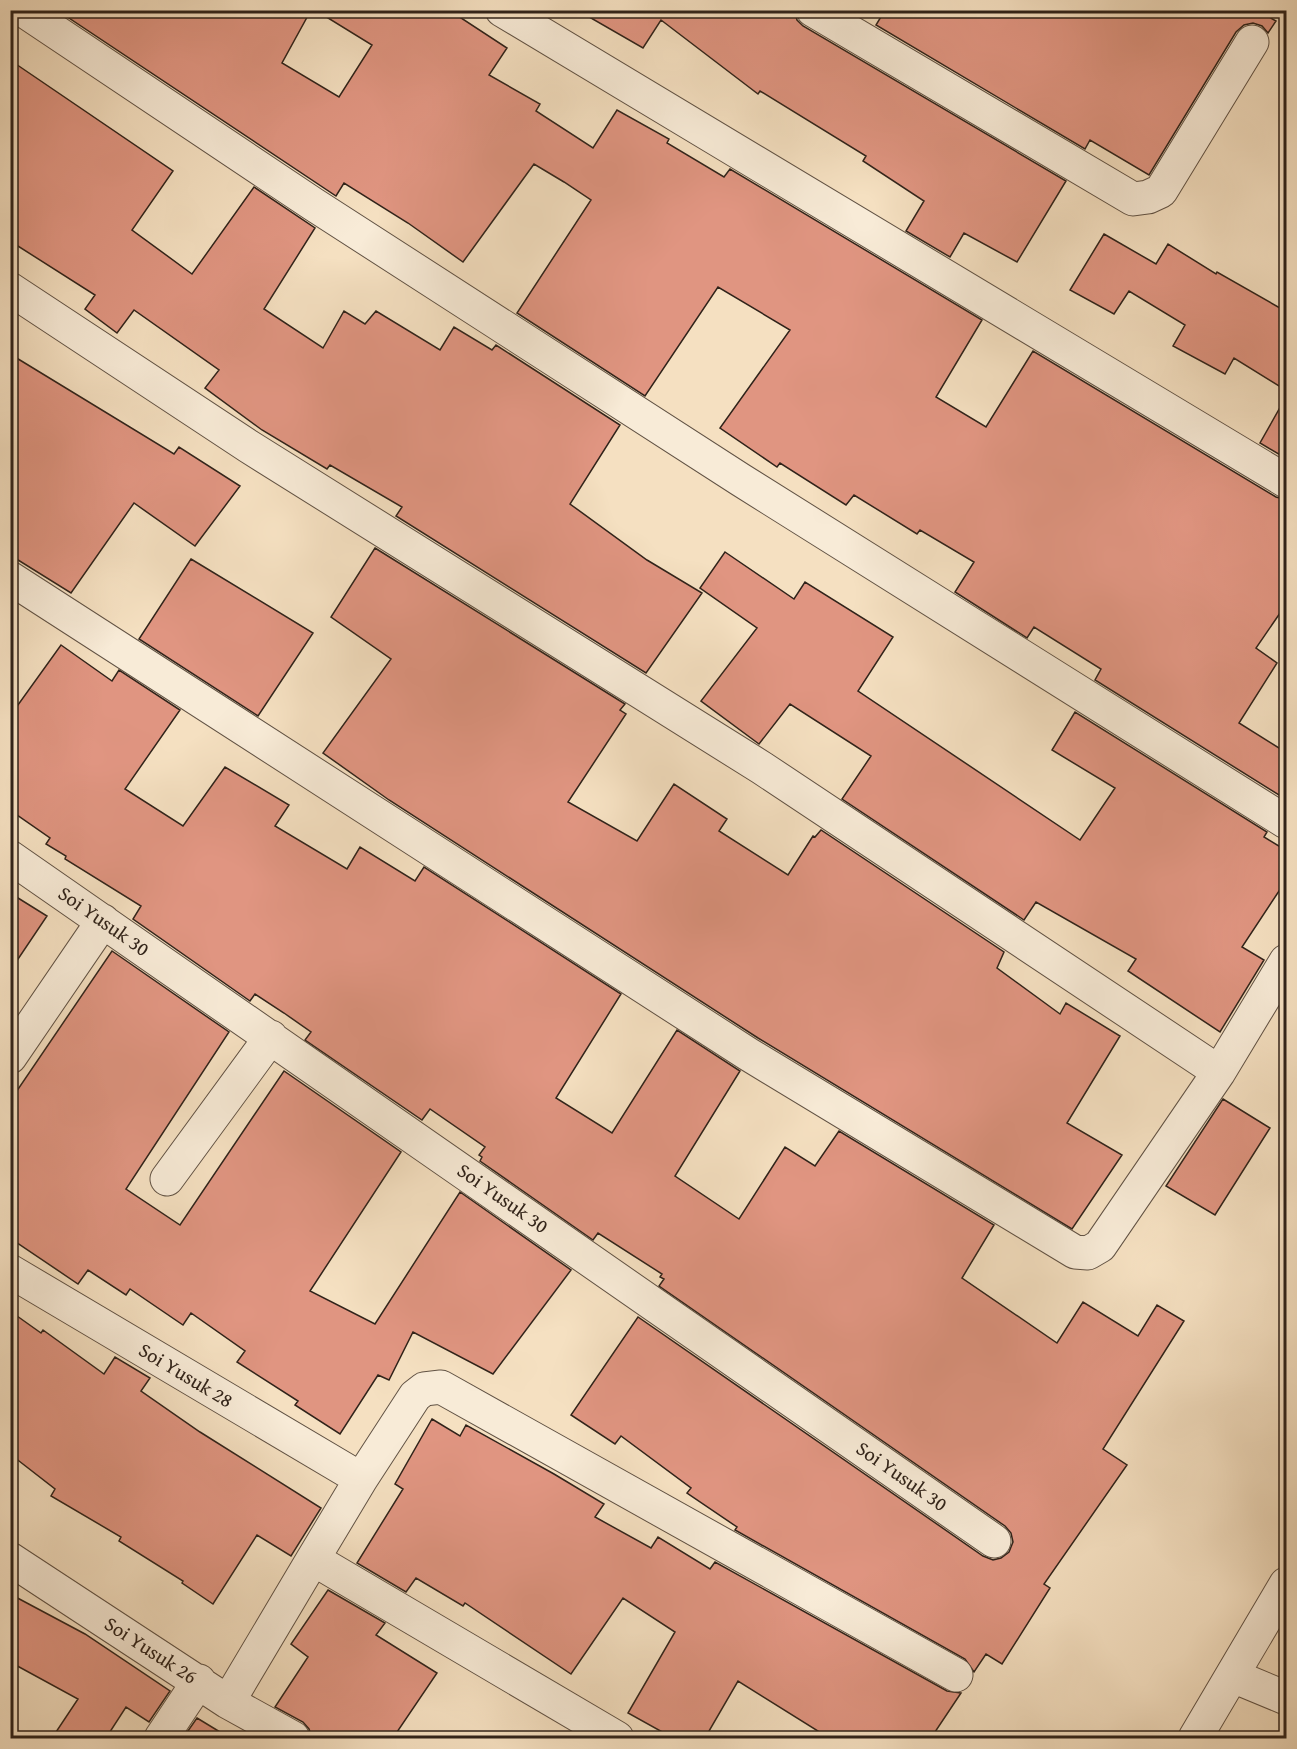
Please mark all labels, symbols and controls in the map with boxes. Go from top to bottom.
street label: Soi Yusuk 30 [53,878,156,963]
street label: Soi Yusuk 30 [452,1155,555,1240]
street label: Soi Yusuk 28 [134,1335,239,1414]
street label: Soi Yusuk 30 [851,1433,954,1518]
street label: Soi Yusuk 26 [99,1609,203,1690]

